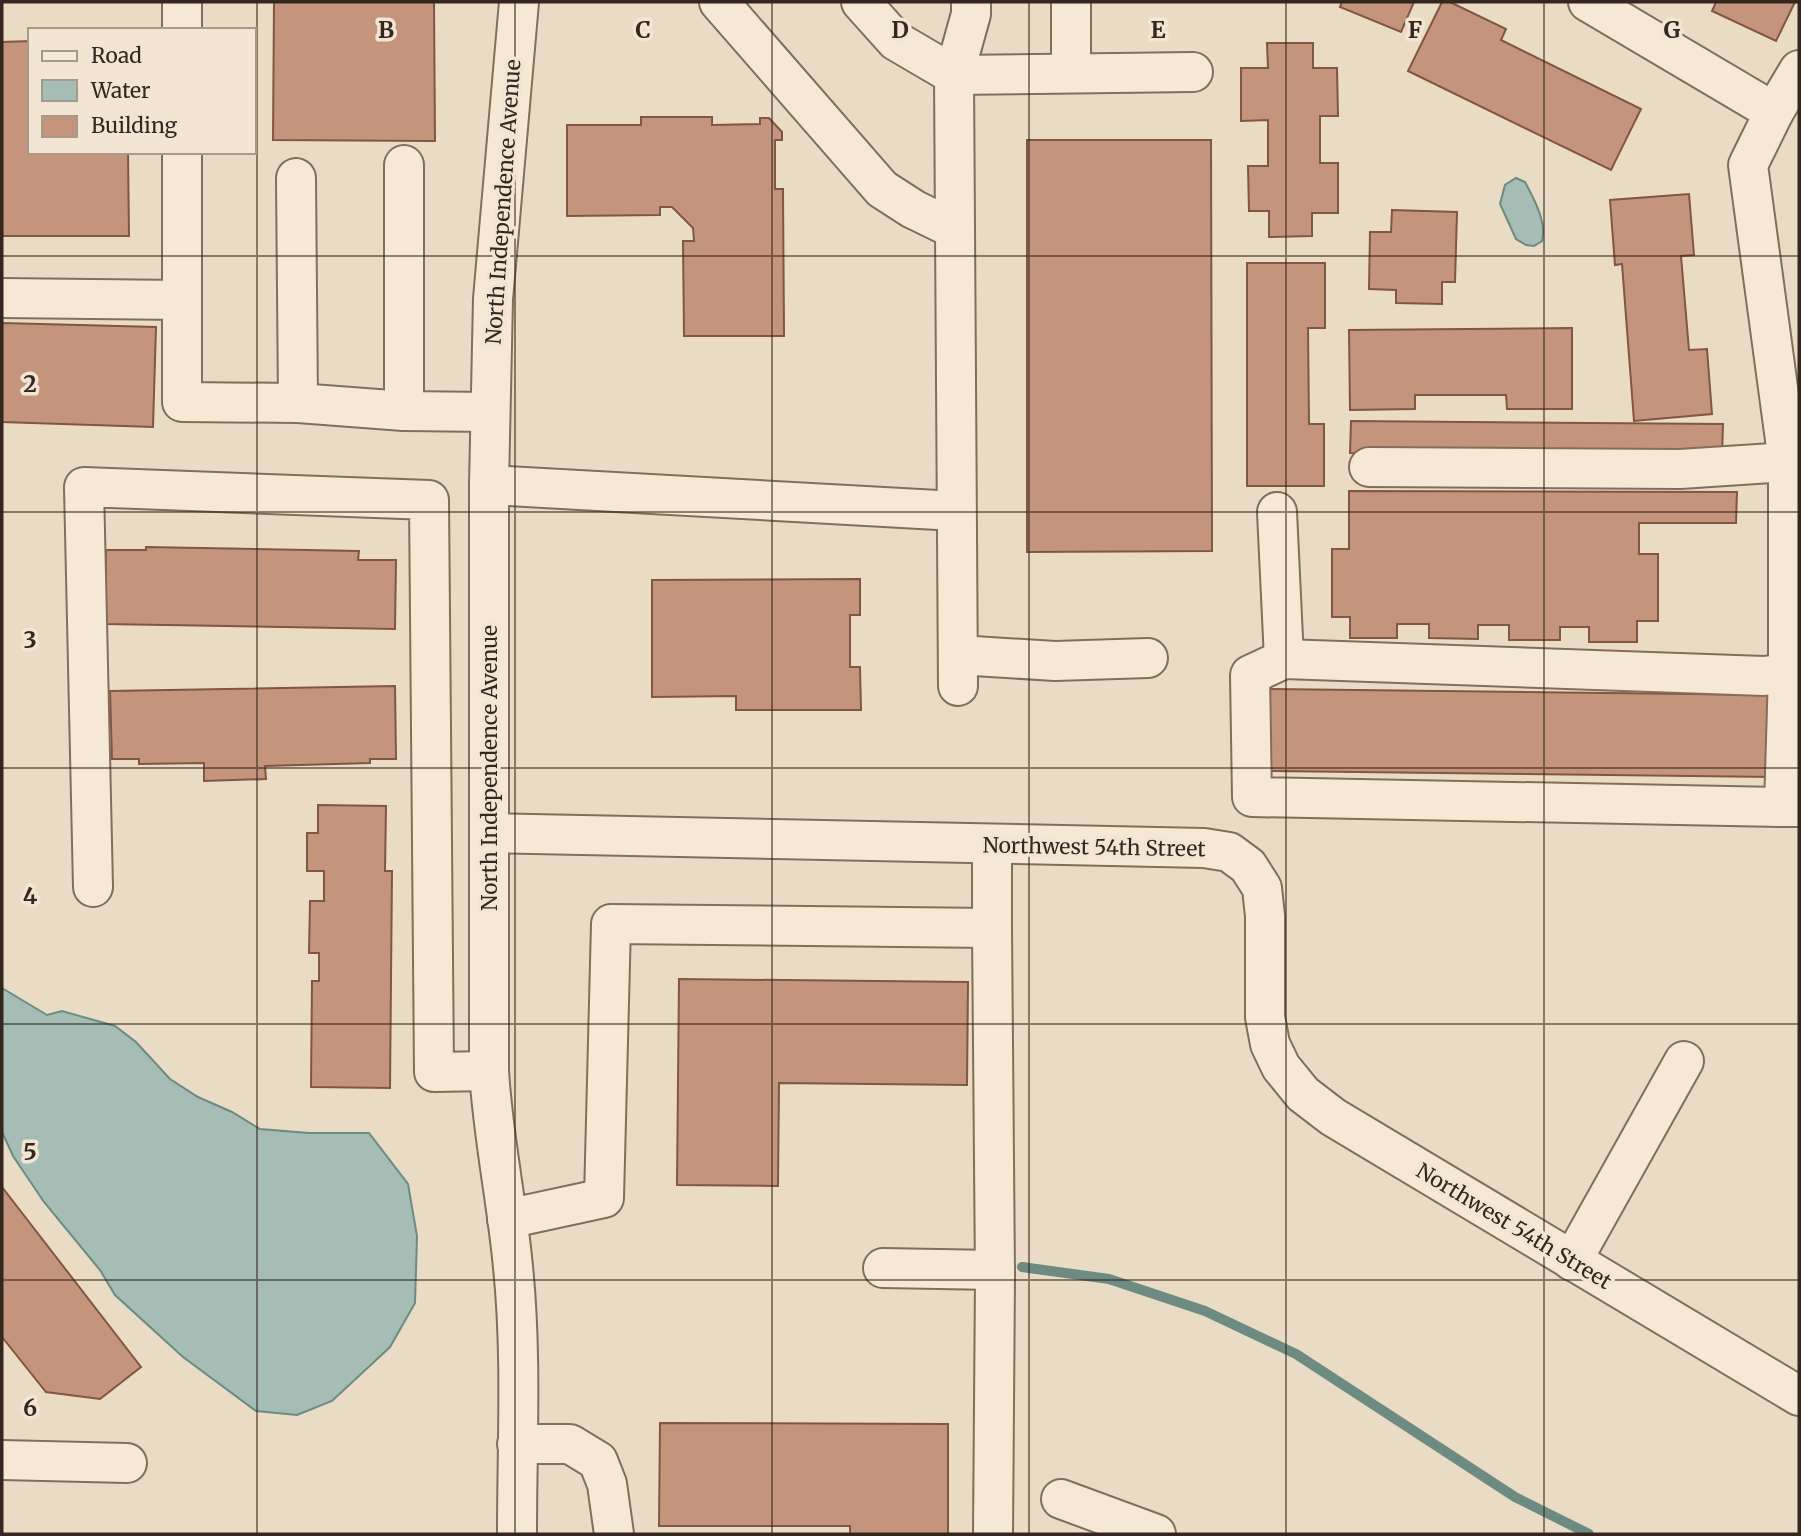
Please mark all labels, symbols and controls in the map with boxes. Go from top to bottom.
text: B [378,15,394,44]
text: C [635,15,651,44]
text: D [891,15,909,44]
text: E [1150,15,1166,44]
text: F [1408,15,1422,44]
text: G [1664,15,1681,44]
legend [28,28,256,154]
text: Road [91,42,142,69]
street label: North Independence Avenue [480,58,526,346]
text: Water [90,77,150,104]
text: Building [91,112,178,139]
text: 2 [23,369,37,398]
text: 3 [23,625,37,654]
street label: North Independence Avenue [476,625,503,911]
street label: Northwest 54th Street [982,832,1206,862]
text: 4 [23,881,38,910]
text: 5 [23,1137,37,1166]
street label: Northwest 54th Street [1411,1157,1617,1295]
text: 6 [23,1393,37,1422]

